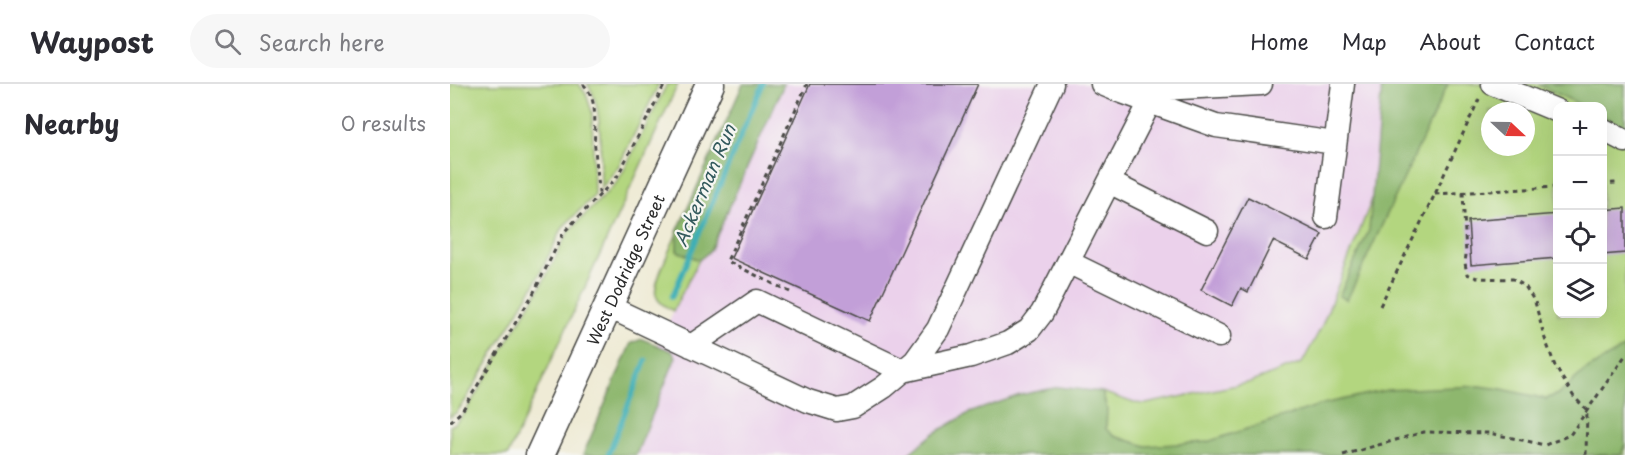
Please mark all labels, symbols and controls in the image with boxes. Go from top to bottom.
search box [190,14,610,68]
text: Waypost [30,20,154,63]
icon: search [211,25,244,58]
text: Search here [259,25,385,58]
text: Home [1250,25,1309,57]
text: Map [1342,25,1387,57]
text: About [1420,25,1481,57]
text: Contact [1514,25,1595,57]
north arrow [1481,102,1535,156]
map controls [1553,102,1607,318]
button: + [1553,102,1607,156]
text: Nearby [24,104,119,143]
text: 0 results [341,108,426,138]
water label: Ackerman Run [666,119,742,250]
button: − [1553,156,1607,210]
street label: West Dodridge Street [580,190,670,349]
button: locate [1553,210,1607,264]
button: layers [1553,264,1607,318]

